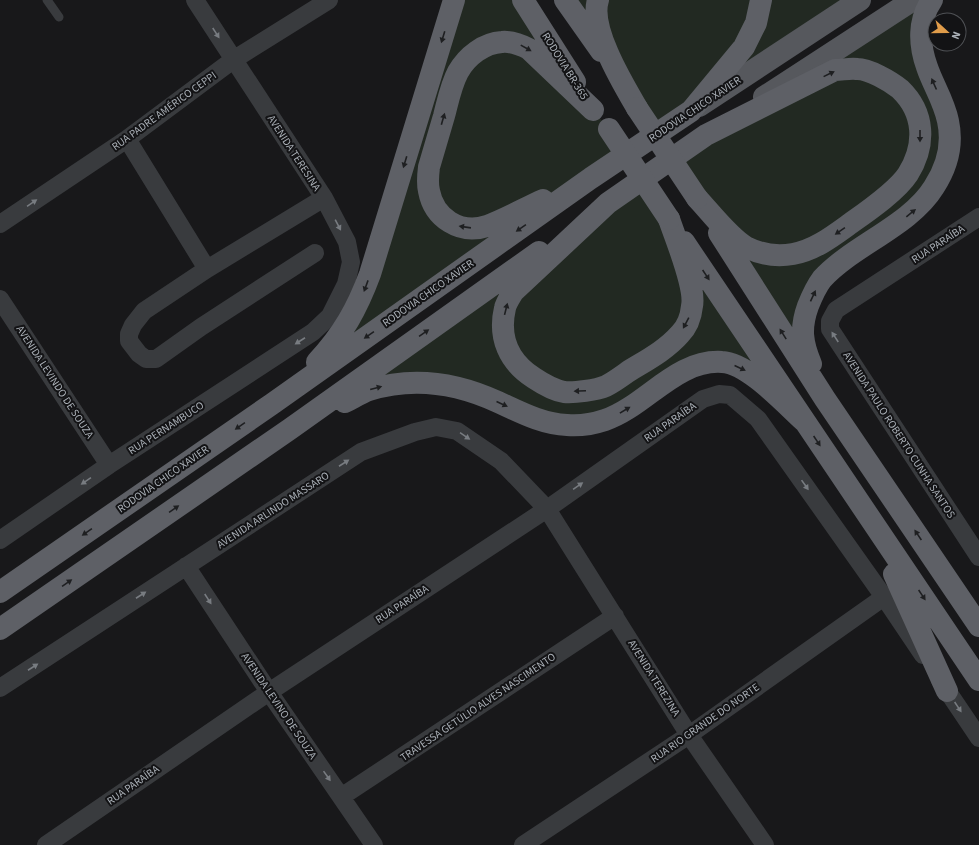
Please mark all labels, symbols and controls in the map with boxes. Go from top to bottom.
north arrow [927,12,967,52]
one-way arrow [212,27,219,39]
text: N [948,29,964,42]
street label: RODOVIA BR-365 [538,30,592,102]
one-way arrow [440,32,446,44]
one-way arrow [520,45,532,52]
street label: RUA PADRE AMÉRICO CEPPI [109,68,219,154]
one-way arrow [823,71,835,77]
street label: RODOVIA CHICO XAVIER [646,73,744,145]
one-way arrow [931,78,937,90]
street label: AVENIDA TERESINA [264,112,324,194]
one-way arrow [440,113,446,125]
one-way arrow [917,130,924,142]
one-way arrow [401,156,407,168]
one-way arrow [27,199,38,207]
one-way arrow [905,208,916,217]
one-way arrow [335,219,341,231]
street label: RUA PARAÍBA [909,221,968,267]
one-way arrow [459,224,471,231]
one-way arrow [515,224,526,232]
one-way arrow [834,227,845,235]
street label: RODOVIA CHICO XAVIER [379,256,477,330]
one-way arrow [702,270,710,280]
one-way arrow [362,280,368,292]
one-way arrow [810,290,816,301]
one-way arrow [503,303,509,316]
one-way arrow [683,317,690,329]
street label: AVENIDA LEVINDO DE SOUZA [13,323,97,441]
one-way arrow [780,328,787,340]
one-way arrow [419,329,430,337]
one-way arrow [364,331,374,339]
one-way arrow [831,332,839,342]
one-way arrow [295,337,305,345]
street label: AVENIDA PAULO ROBERTO CUNHA SANTOS [839,349,959,521]
one-way arrow [734,365,746,371]
one-way arrow [369,385,382,391]
one-way arrow [573,388,586,394]
street label: RUA PERNAMBUCO [125,398,207,458]
street label: RUA PARAÍBA [641,398,699,446]
one-way arrow [496,401,507,407]
one-way arrow [619,406,631,413]
one-way arrow [235,422,246,430]
one-way arrow [459,432,470,440]
one-way arrow [813,436,821,446]
street label: RODOVIA CHICO XAVIER [114,442,212,516]
one-way arrow [339,459,349,467]
street label: AVENIDA ARLINDO MASSARO [214,468,332,552]
one-way arrow [81,477,91,485]
one-way arrow [801,480,809,490]
one-way arrow [573,482,584,490]
one-way arrow [169,505,179,513]
one-way arrow [81,528,93,535]
one-way arrow [914,530,922,541]
one-way arrow [62,579,72,587]
street label: RUA PARAÍBA [373,581,432,627]
one-way arrow [918,589,925,601]
one-way arrow [136,591,147,599]
one-way arrow [204,593,211,604]
street label: AVENIDA TEREZINA [624,637,684,719]
street label: TRAVESSA GETÚLIO ALVES NASCIMENTO [397,649,559,765]
street label: AVENIDA LEVINO DE SOUZA [238,650,320,762]
one-way arrow [27,663,38,670]
street label: RUA RIO GRANDE DO NORTE [648,680,762,766]
one-way arrow [954,702,962,712]
street label: RUA PARAÍBA [104,761,162,809]
one-way arrow [323,771,331,781]

